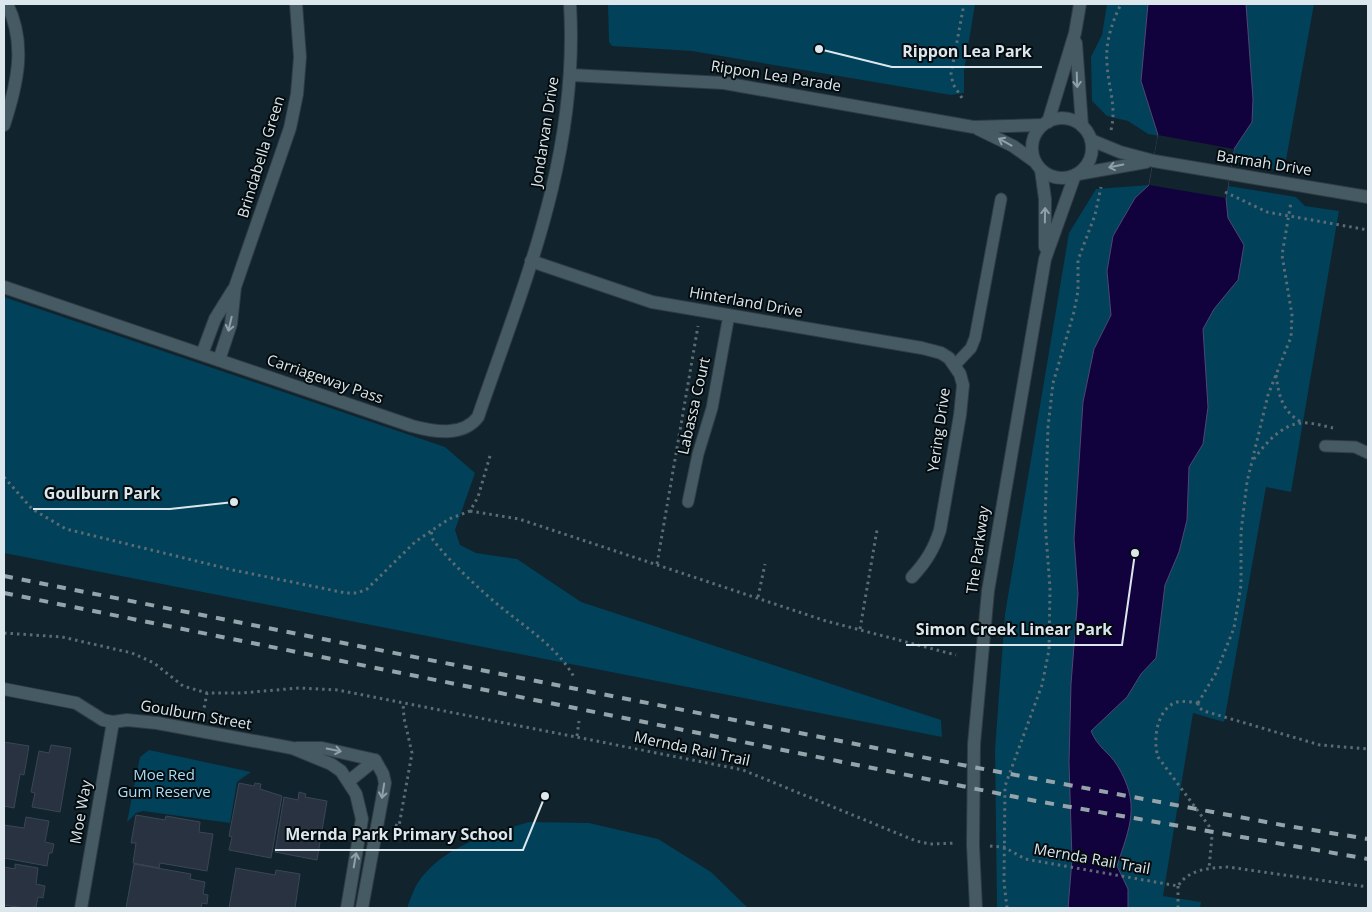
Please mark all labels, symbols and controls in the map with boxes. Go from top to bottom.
callout: Rippon Lea Park [892,36,1042,67]
text: Rippon Lea Park [902,40,1032,62]
street label: Rippon Lea Parade [710,55,843,95]
one-way arrow [1073,71,1082,87]
street label: Jondarvan Drive [525,75,563,190]
street label: Brindabella Green [232,93,288,220]
one-way arrow [998,137,1013,146]
street label: Barmah Drive [1215,145,1313,179]
one-way arrow [1108,162,1124,171]
one-way arrow [1040,207,1050,223]
street label: Hinterland Drive [688,281,805,321]
one-way arrow [225,316,234,332]
street label: Carriageway Pass [265,349,386,407]
street label: Labassa Court [672,355,714,456]
street label: Yering Drive [922,387,954,473]
callout: Goulburn Park [33,478,170,509]
text: Goulburn Park [44,482,160,504]
street label: The Parkway [961,504,993,595]
callout: Simon Creek Linear Park [906,614,1122,645]
text: Simon Creek Linear Park [916,618,1112,640]
street label: Goulburn Street [139,694,253,734]
street label: Mernda Rail Trail [632,726,752,770]
one-way arrow [326,746,342,756]
park label: Moe Red Gum Reserve [117,764,211,801]
street label: Moe Way [65,778,96,845]
one-way arrow [378,782,388,798]
callout: Mernda Park Primary School [275,819,523,850]
text: Mernda Park Primary School [285,823,513,845]
street label: Mernda Rail Trail [1032,838,1152,878]
one-way arrow [351,853,361,869]

